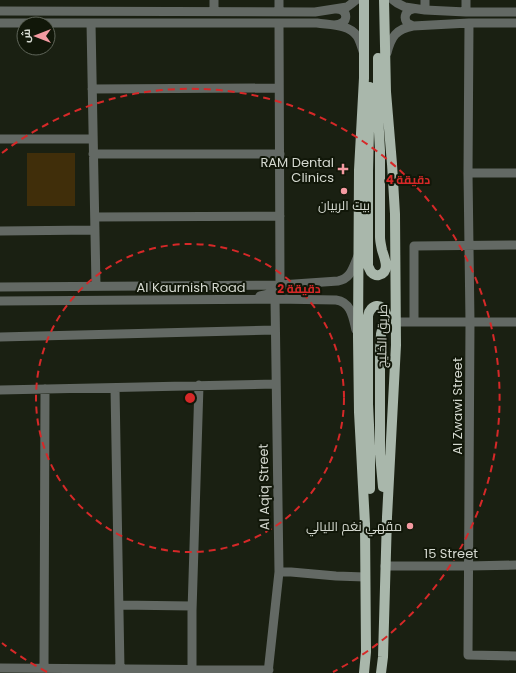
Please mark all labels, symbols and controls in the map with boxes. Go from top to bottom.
north arrow [16,16,56,56]
text: ش [18,29,34,43]
place label: RAM Dental Clinics [260,153,334,187]
marker: RAM Dental Clinics [337,163,349,175]
text: 4 دقيقة [386,171,430,188]
marker: بيت الربيان [339,186,349,196]
place label: بيت الربيان [318,196,370,215]
street label: Al Kaurnish Road [136,278,246,297]
text: 2 دقيقة [277,280,321,297]
street label: طريق الخليج [372,304,392,368]
street label: Al Zwawi Street [448,357,467,455]
centre of rings [183,391,197,405]
street label: Al Aqiq Street [254,443,274,530]
place label: مقهي نغم الليالي [306,517,402,537]
marker: مقهي نغم الليالي [405,521,415,531]
street label: 15 Street [424,544,478,563]

